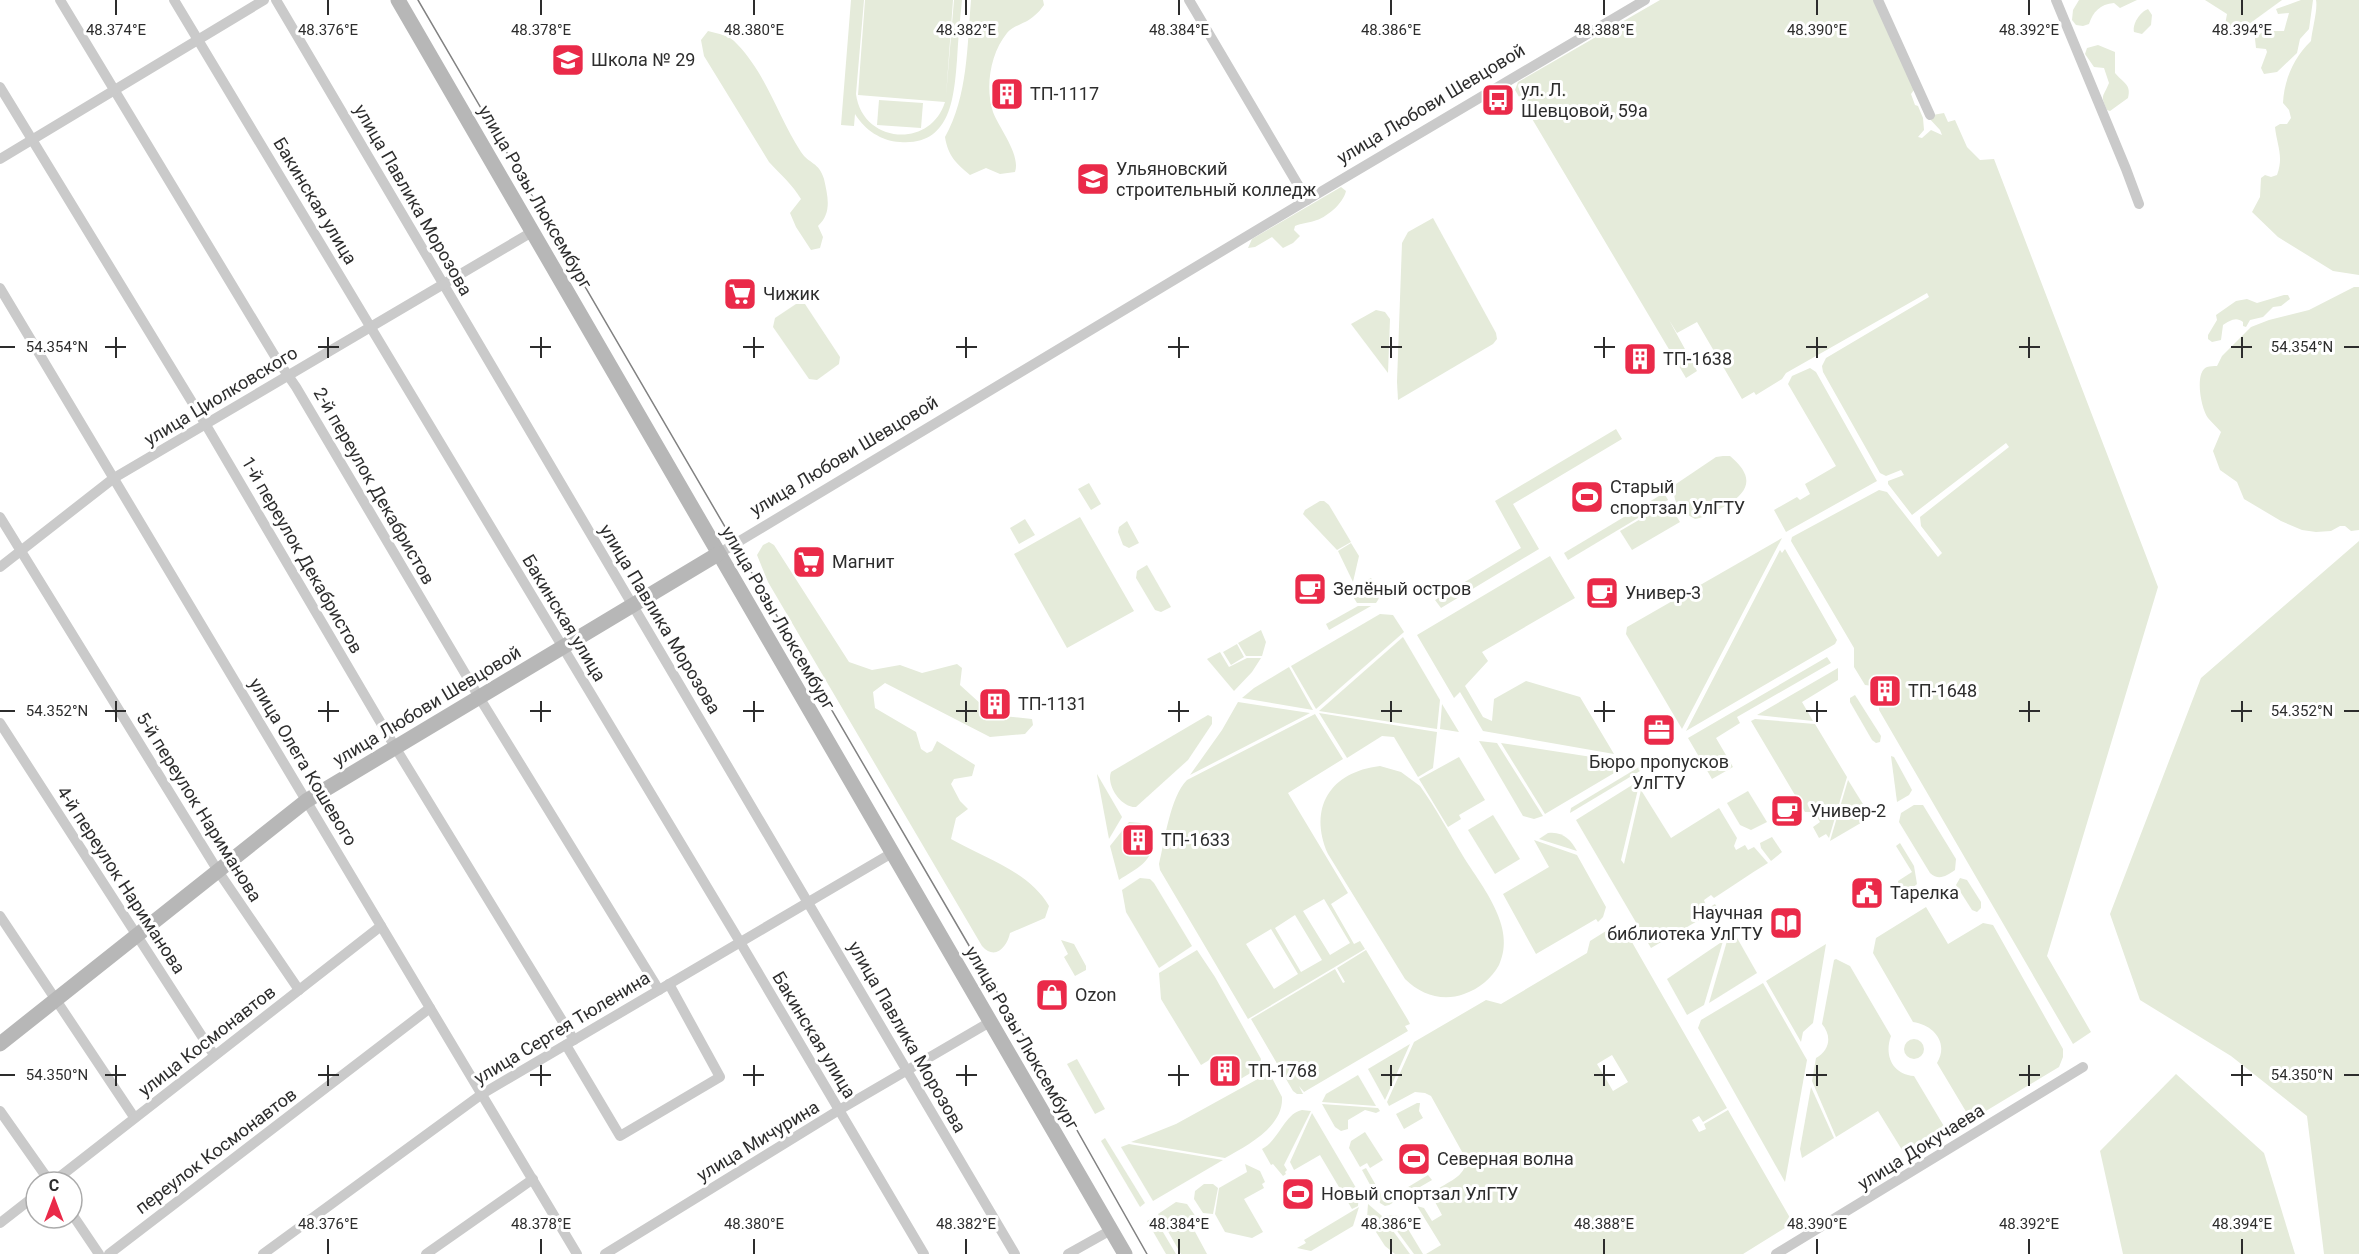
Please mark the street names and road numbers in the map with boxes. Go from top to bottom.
street label: улица Любови Шевцовой [1333,39,1528,168]
street label: улица Павлика Морозова [350,100,477,299]
street label: улица Розы Люксембург [474,101,597,293]
street label: Бакинская улица [269,133,362,268]
street label: улица Циолковского [140,342,301,450]
street label: 2-й переулок Декабристов [309,384,439,588]
street label: улица Любови Шевцовой [746,391,941,520]
street label: 1-й переулок Декабристов [237,453,367,657]
street label: улица Павлика Морозова [595,520,725,717]
street label: улица Розы Люксембург [717,522,840,714]
street label: Бакинская улица [518,550,611,685]
street label: улица Любови Шевцовой [329,641,524,770]
street label: улица Олега Кошевого [245,674,362,849]
street label: 5-й переулок Нариманова [132,708,266,905]
street label: 4-й переулок Нариманова [53,782,190,977]
street label: улица Павлика Морозова [844,937,971,1136]
street label: улица Розы Люксембург [961,942,1084,1134]
street label: улица Сергея Тюленина [470,967,653,1088]
street label: Бакинская улица [768,967,861,1102]
street label: улица Космонавтов [134,981,279,1101]
street label: переулок Космонавтов [131,1083,300,1218]
street label: улица Мичурина [693,1096,823,1185]
street label: улица Докучаева [1854,1099,1988,1194]

